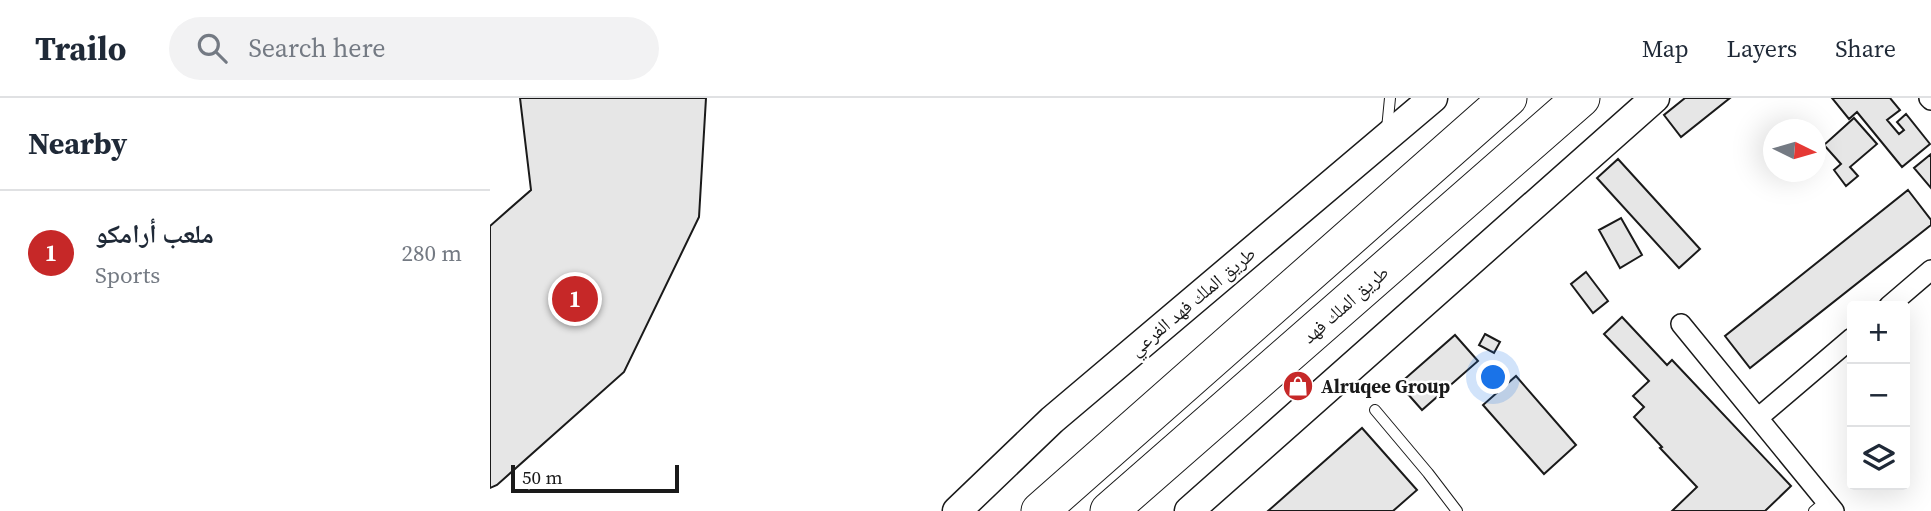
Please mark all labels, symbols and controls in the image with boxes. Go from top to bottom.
search box [169,17,659,80]
text: Trailo [35,26,127,71]
icon: search [193,29,231,67]
text: Search here [249,30,386,66]
text: Map [1642,32,1689,65]
text: Layers [1727,32,1797,65]
text: Share [1835,32,1896,65]
north arrow [1763,119,1826,182]
text: Nearby [28,123,127,164]
text: ملعب أرامكو [95,216,214,252]
text: 1 [45,237,57,269]
text: 280 m [401,237,462,269]
street label: طريق الملك فهد الفرعي [1123,240,1263,364]
text: Sports [95,259,160,291]
street label: طريق الملك فهد [1296,259,1394,349]
pin: 1 [552,273,598,325]
map controls [1847,301,1910,490]
button: + [1847,301,1910,364]
your location [1476,360,1510,394]
button: − [1847,364,1910,427]
shop icon: Alruqee Group [1281,369,1315,403]
place label: Alruqee Group [1321,373,1451,399]
button: layers [1847,427,1910,490]
scale bar [511,462,679,494]
text: 50 m [522,464,563,490]

